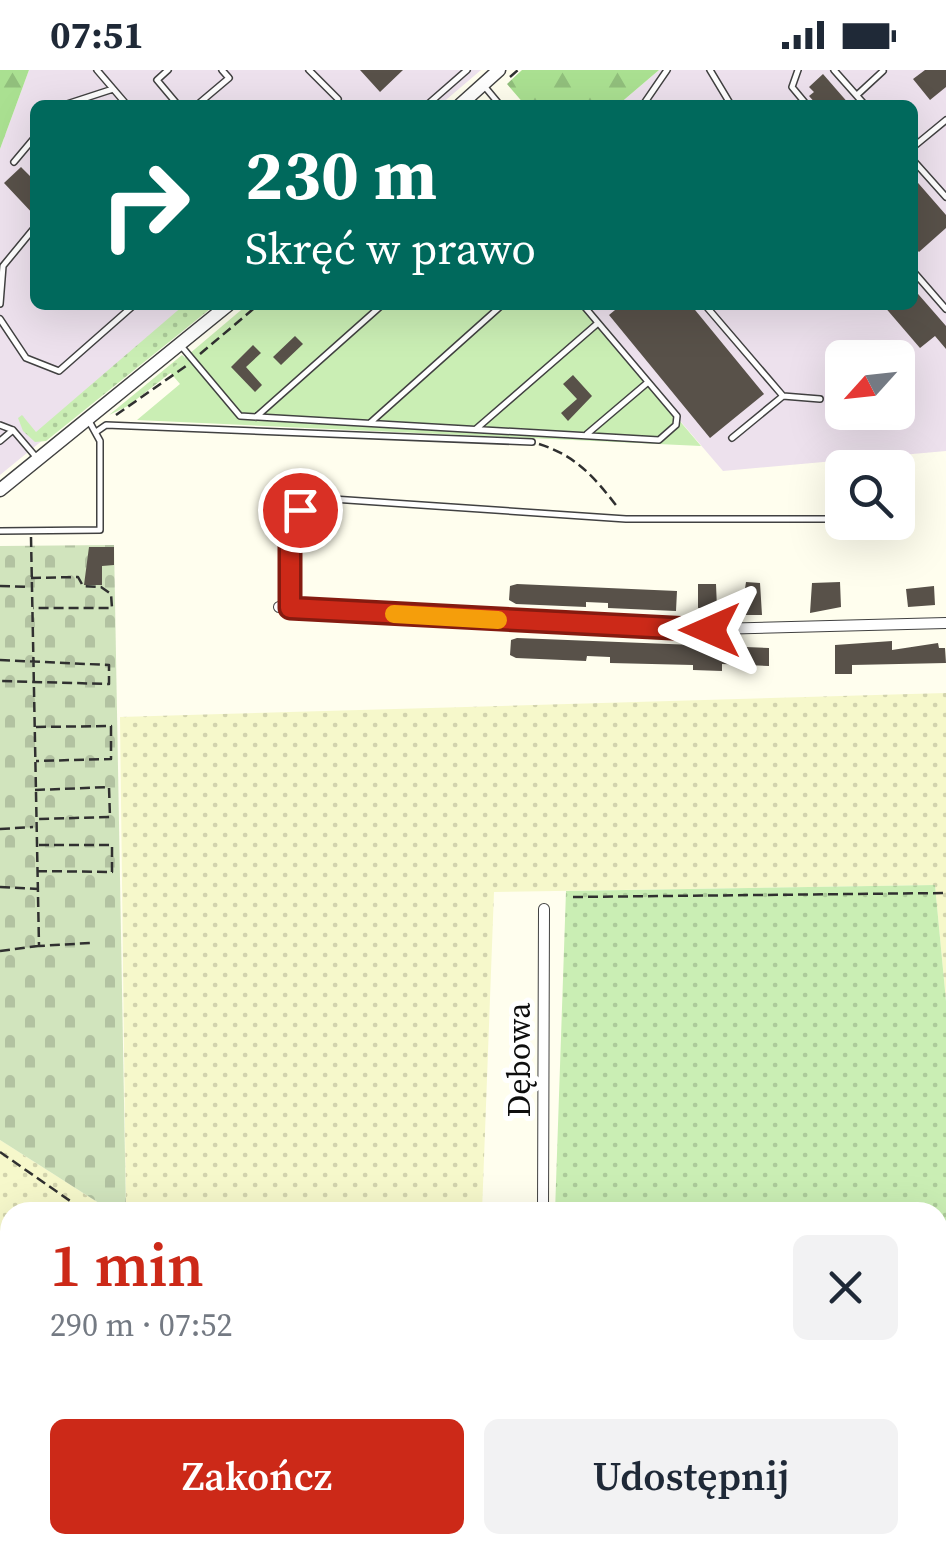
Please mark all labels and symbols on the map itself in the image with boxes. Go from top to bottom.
north arrow [825,340,915,430]
pin [258,468,343,553]
position arrow [658,578,762,682]
street label: Dębowa [497,1002,541,1117]

